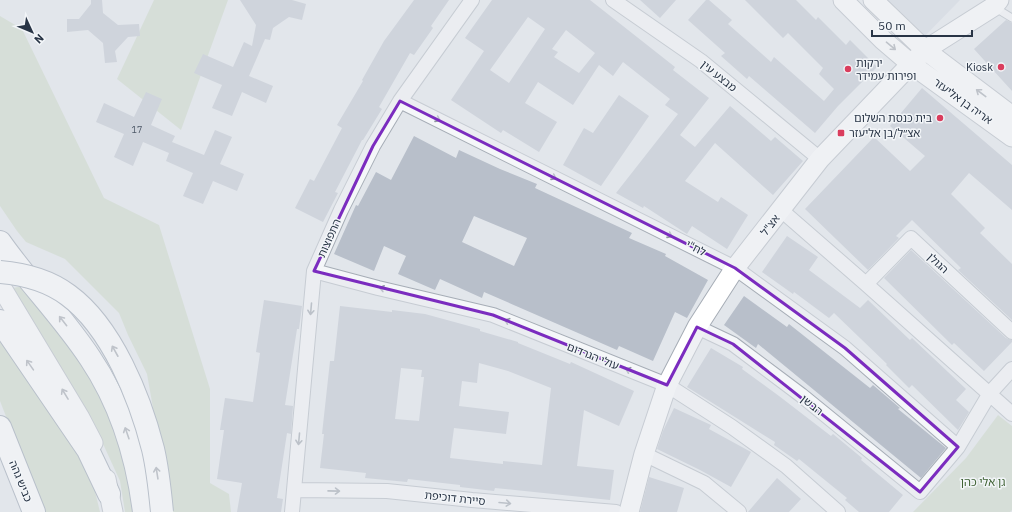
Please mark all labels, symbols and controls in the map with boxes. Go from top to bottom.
north arrow [12,12,52,52]
scale bar [872,12,972,38]
text: 50 m [878,18,906,33]
text: N [31,31,47,47]
one-way arrow [886,42,896,51]
place label: ירקות ופירות עמידר [856,56,916,83]
street label: מבצע עין [698,57,740,95]
place label: Kiosk [966,60,993,74]
marker: Kiosk [996,62,1006,72]
marker: ירקות ופירות עמידר [843,64,853,74]
street label: אריה בן אליעזר [931,75,995,127]
one-way arrow [976,88,987,97]
place label: בית כנסת השלום [854,111,932,125]
marker: בית כנסת השלום [935,113,945,123]
one-way arrow [428,115,440,122]
house number: 17 [132,124,142,135]
place label: אצ״ל/בן אליעזר [849,126,920,140]
marker: אצ״ל/בן אליעזר [836,128,846,138]
one-way arrow [545,173,557,180]
street label: אצ"ל [757,211,783,239]
street label: התפוצות [314,216,344,260]
one-way arrow [661,231,673,238]
street label: לח"י [684,237,709,259]
street label: הגולן [925,250,952,276]
one-way arrow [378,285,391,293]
one-way arrow [307,302,314,315]
one-way arrow [58,315,67,326]
one-way arrow [505,318,517,326]
street label: עולי הגרדום [565,339,621,373]
one-way arrow [110,345,118,357]
one-way arrow [26,360,34,371]
one-way arrow [625,366,637,374]
one-way arrow [61,388,69,400]
street label: הבשן [798,392,826,418]
one-way arrow [122,427,130,439]
one-way arrow [296,432,303,445]
street label: כביש גהה [6,458,36,504]
one-way arrow [153,467,161,480]
park label: גן אלי כהן [961,475,1005,489]
one-way arrow [327,487,340,494]
street label: סיירת דוכיפת [424,488,486,508]
one-way arrow [498,500,511,507]

